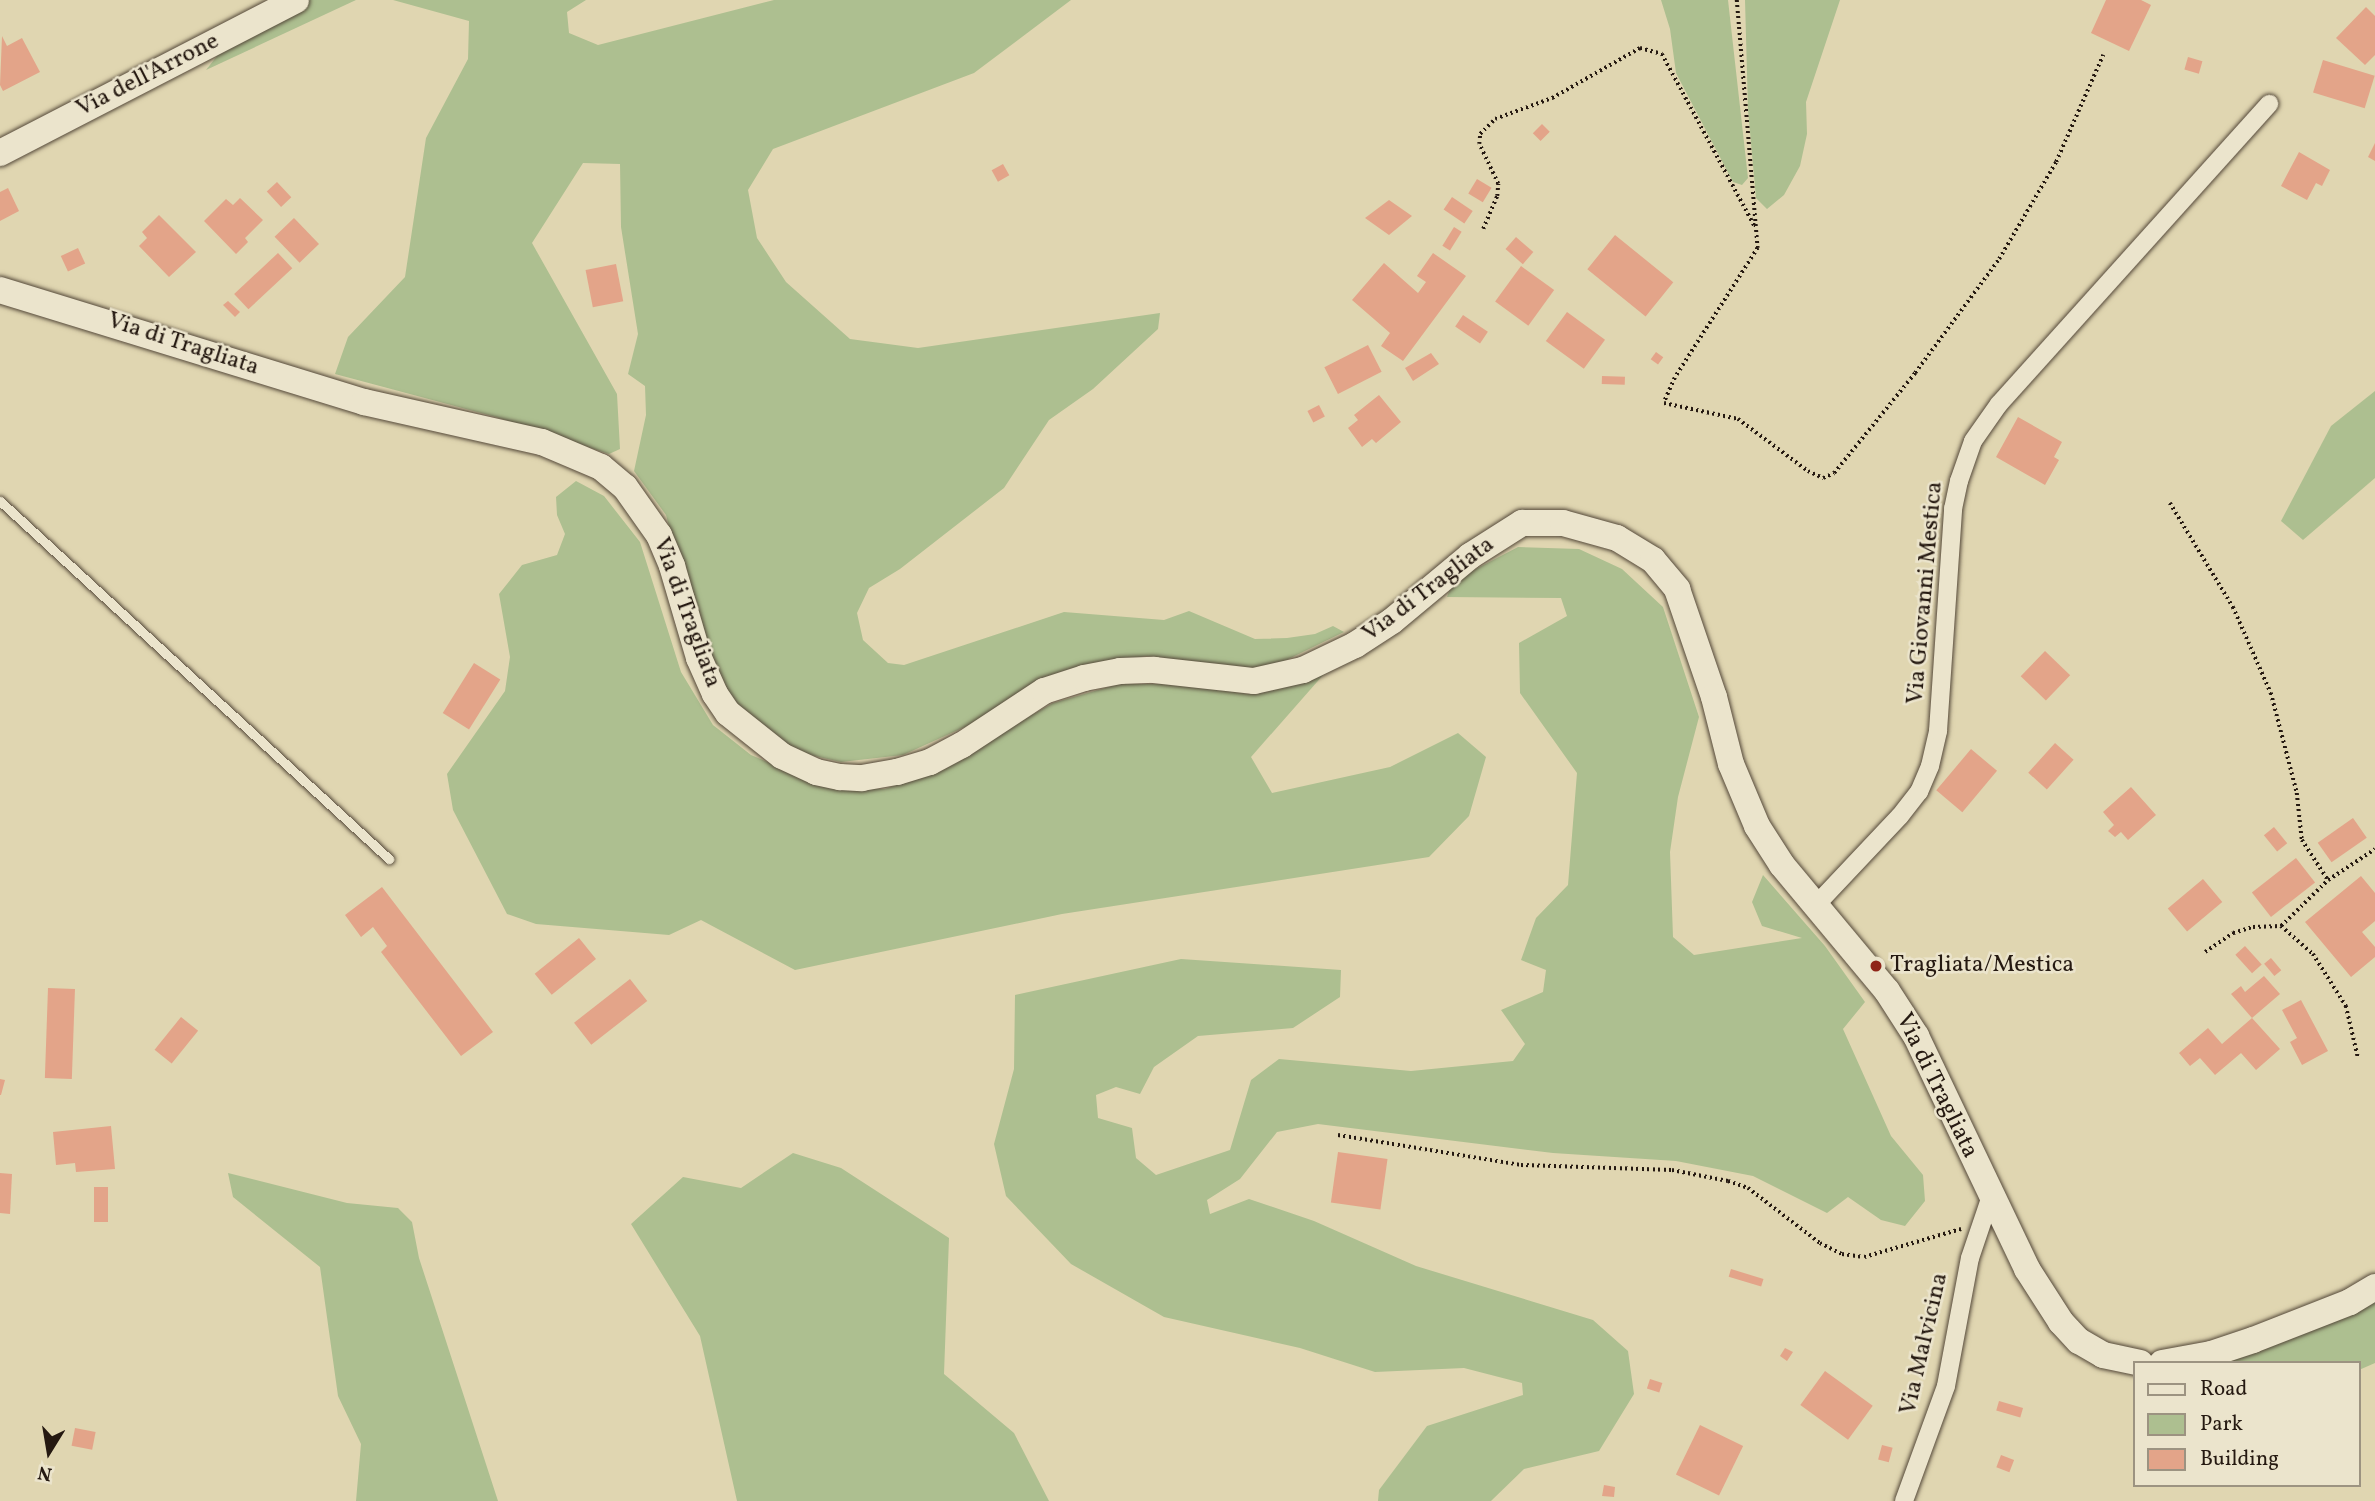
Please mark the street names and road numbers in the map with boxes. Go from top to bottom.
street label: Via dell'Arrone [72,28,224,124]
street label: Via di Tragliata [103,307,263,383]
street label: Via Giovanni Mestica [1902,480,1950,706]
street label: Via di Tragliata [1357,531,1501,649]
street label: Via di Tragliata [645,534,727,692]
street label: Via di Tragliata [1888,1008,1984,1164]
street label: Via Malvicina [1895,1270,1955,1418]

